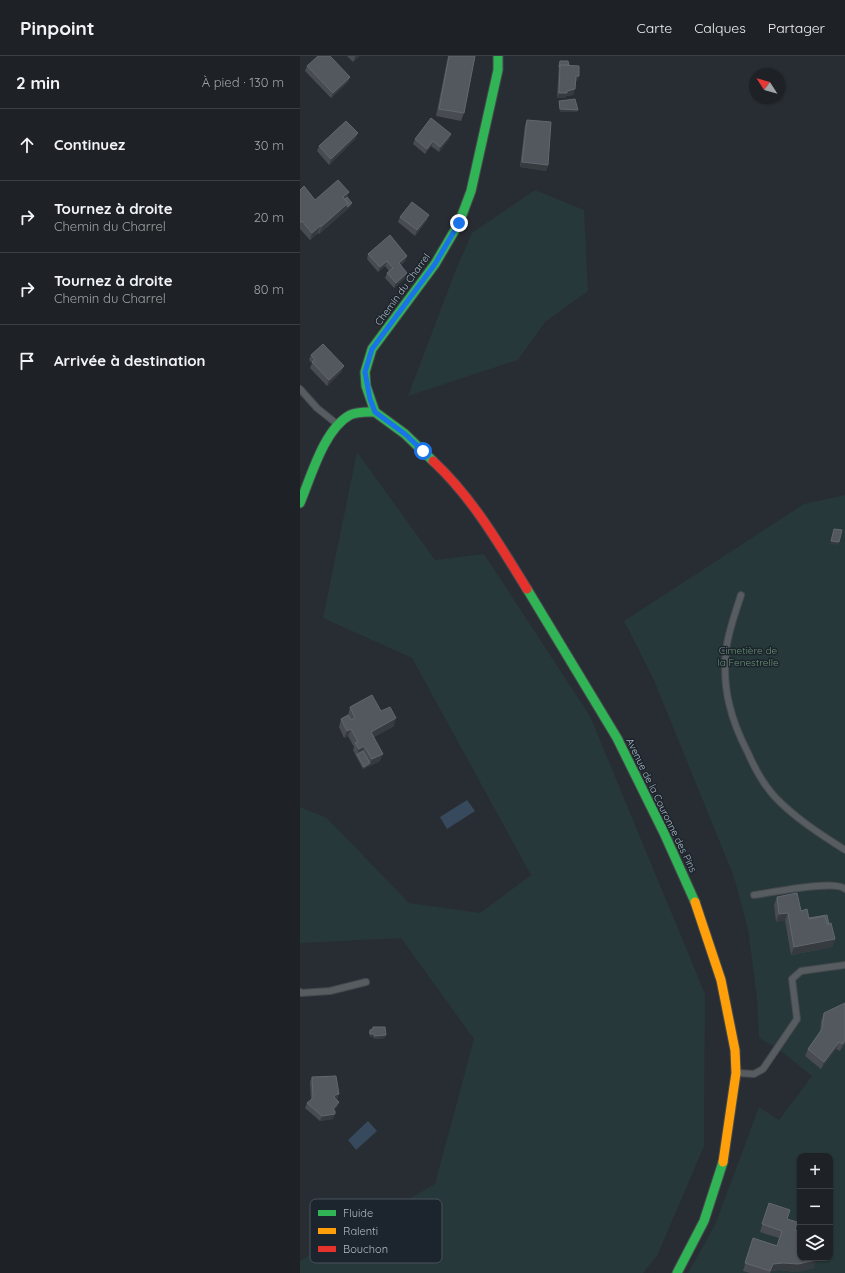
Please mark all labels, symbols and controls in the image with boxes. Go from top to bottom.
text: Pinpoint [20,16,95,40]
text: Carte [637,19,672,37]
text: Calques [694,19,746,37]
text: Partager [768,19,825,37]
north arrow [749,68,785,104]
text: 2 min [16,72,60,93]
text: À pied · 130 m [202,74,284,90]
icon: ahead [16,134,38,156]
text: Continuez [54,135,125,154]
text: 30 m [254,137,284,153]
text: Tournez à droite [54,199,173,218]
icon: right [16,206,38,228]
text: 20 m [254,209,284,225]
route end [450,214,468,232]
text: Chemin du Charrel [54,218,166,234]
street label: Chemin du Charrel [372,251,433,328]
text: Tournez à droite [54,271,173,290]
icon: right [16,278,38,300]
text: 80 m [254,281,284,297]
text: Chemin du Charrel [54,290,166,306]
icon: arrive [16,350,38,372]
text: Arrivée à destination [54,351,206,370]
route start [414,442,432,460]
park label: Cimetière de la Fenestrelle [717,644,779,669]
street label: Avenue de la Couronne des Pins [623,736,700,875]
map controls [797,1153,833,1261]
button: + [797,1153,833,1189]
button: − [797,1189,833,1225]
legend [310,1199,442,1263]
text: Fluide [343,1206,373,1220]
text: Ralenti [343,1224,378,1238]
button: layers [797,1225,833,1261]
text: Bouchon [343,1242,388,1256]

